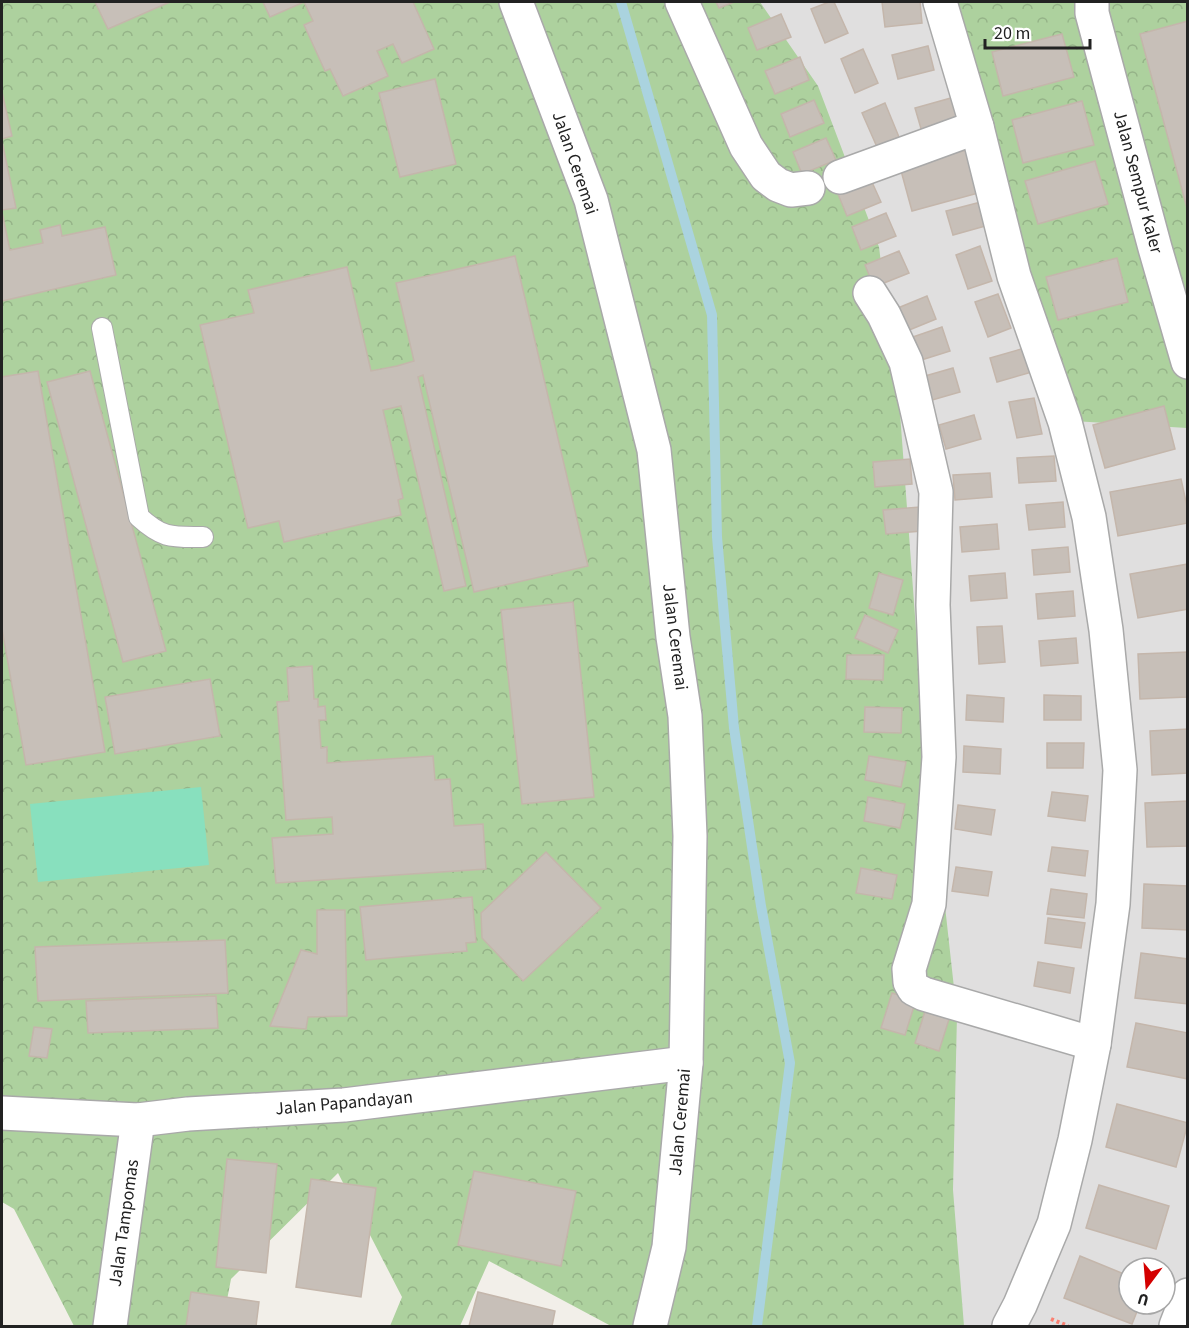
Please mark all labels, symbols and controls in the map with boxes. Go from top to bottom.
scale bar [985,12,1090,50]
text: 20 m [994,21,1030,46]
street label: Jalan Ceremai [546,108,604,218]
street label: Jalan Sempur Kaler [1107,108,1169,257]
street label: Jalan Ceremai [656,582,694,692]
street label: Jalan Ceremai [663,1067,697,1177]
street label: Jalan Papandayan [274,1085,414,1121]
street label: Jalan Tampomas [103,1158,145,1288]
north arrow [1117,1256,1177,1316]
text: U [1135,1287,1151,1311]

